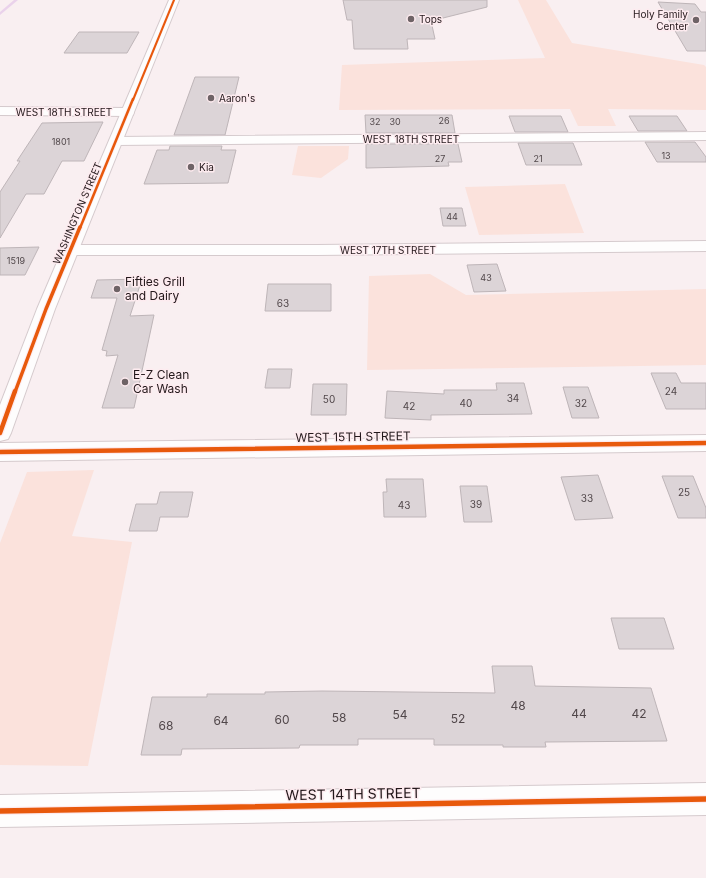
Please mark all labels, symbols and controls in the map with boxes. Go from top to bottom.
place label: Holy Family Center [633,8,688,32]
place label: Tops [419,13,442,25]
marker: Tops [406,14,416,24]
marker: Holy Family Center [691,15,701,25]
place label: Aaron's [219,92,255,104]
marker: Aaron's [206,93,216,103]
street label: WEST 18TH STREET [16,106,112,118]
house number: 26 [438,115,450,126]
house number: 32 [369,116,381,127]
house number: 30 [389,116,401,127]
street label: WEST 18TH STREET [363,133,459,145]
house number: 1801 [52,136,70,147]
house number: 13 [661,150,671,161]
house number: 27 [435,153,445,164]
house number: 21 [533,153,543,164]
street label: WASHINGTON STREET [50,160,104,266]
place label: Kia [199,161,214,173]
marker: Kia [186,162,196,172]
house number: 44 [446,211,458,222]
street label: WEST 17TH STREET [340,244,436,256]
house number: 1519 [7,255,26,266]
house number: 43 [480,272,492,283]
place label: Fifties Grill and Dairy [125,274,185,303]
marker: Fifties Grill and Dairy [112,284,122,294]
house number: 63 [277,297,289,309]
place label: E-Z Clean Car Wash [133,367,189,396]
marker: E-Z Clean Car Wash [120,377,130,387]
house number: 24 [665,385,677,397]
house number: 34 [507,392,519,404]
house number: 50 [323,393,335,405]
house number: 40 [460,397,472,409]
house number: 32 [575,397,587,409]
house number: 42 [403,400,415,412]
street label: WEST 15TH STREET [295,428,411,445]
house number: 25 [678,486,690,498]
house number: 33 [581,492,593,504]
house number: 39 [470,498,482,510]
house number: 43 [398,499,410,511]
house number: 48 [510,698,526,713]
house number: 44 [571,706,587,721]
house number: 42 [631,706,647,721]
house number: 54 [392,707,408,722]
house number: 58 [332,710,346,725]
house number: 52 [451,711,465,726]
house number: 60 [274,712,290,727]
house number: 64 [213,713,229,728]
house number: 68 [159,718,173,733]
street label: WEST 14TH STREET [285,784,421,803]

